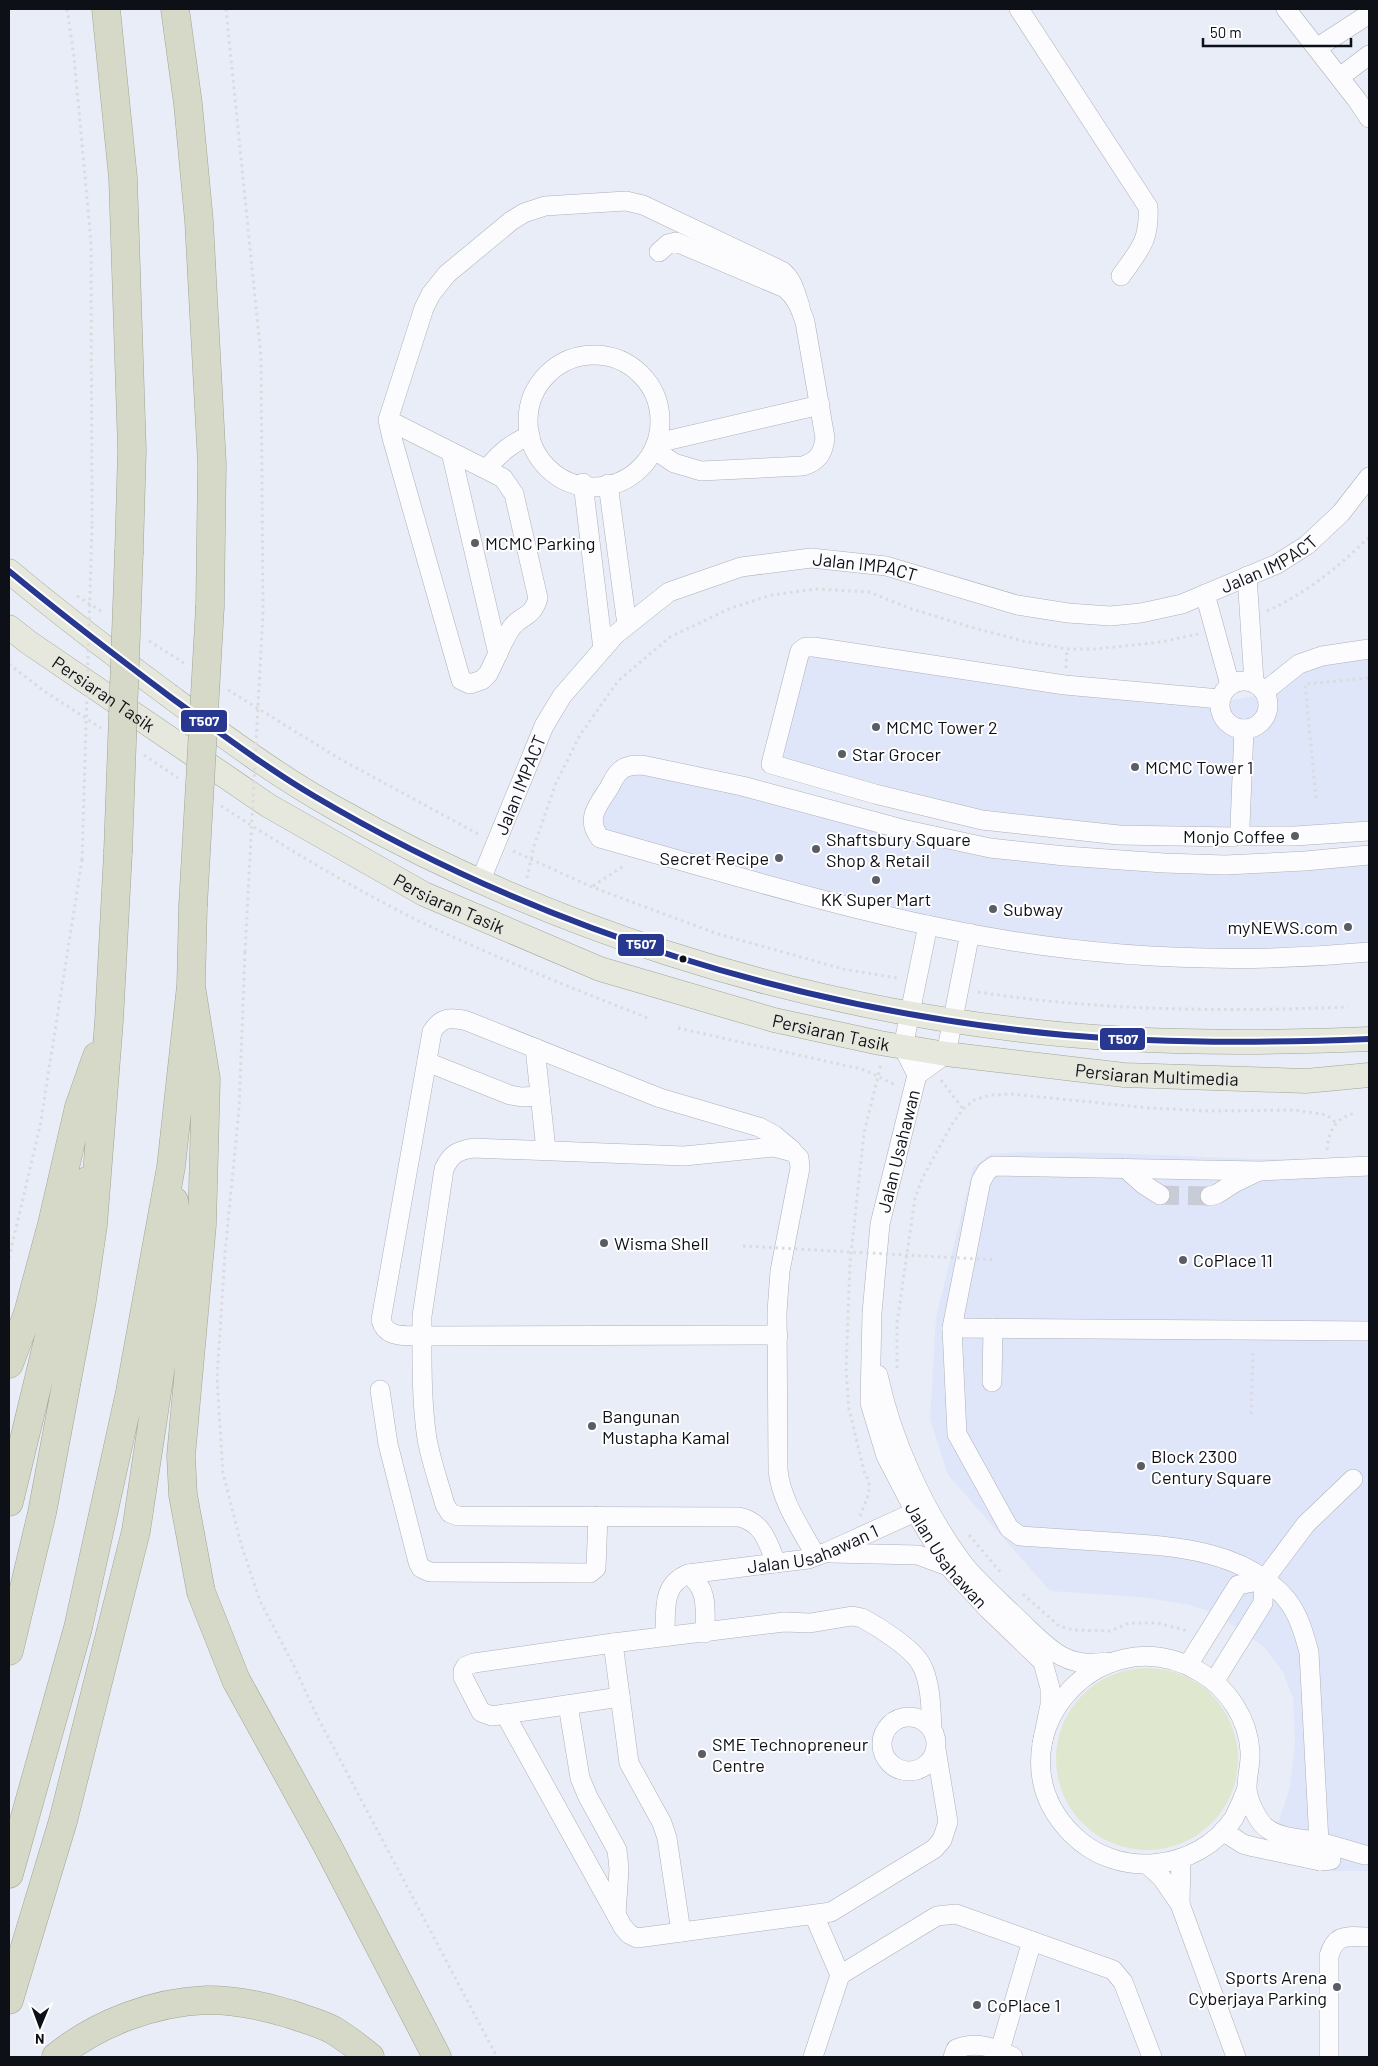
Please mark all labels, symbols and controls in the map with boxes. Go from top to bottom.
scale bar [1203,15,1350,47]
text: 50 m [1210,23,1242,41]
street label: Jalan IMPACT [1217,530,1322,597]
place label: MCMC Parking [485,532,595,554]
marker: MCMC Parking [469,537,481,549]
street label: Jalan IMPACT [812,547,920,586]
street label: Persiaran Tasik [48,651,159,736]
line badge: T507 [180,709,228,733]
text: T507 [189,712,219,729]
place label: MCMC Tower 2 [886,716,998,738]
marker: MCMC Tower 2 [870,721,882,733]
street label: Jalan IMPACT [490,732,550,838]
place label: Star Grocer [852,743,942,765]
marker: Star Grocer [836,748,848,760]
place label: MCMC Tower 1 [1145,756,1253,778]
marker: MCMC Tower 1 [1129,761,1141,773]
place label: Monjo Coffee [1183,825,1285,847]
place label: Shaftsbury Square Shop & Retail [826,828,971,871]
marker: Monjo Coffee [1289,830,1301,842]
marker: Shaftsbury Square Shop & Retail [810,843,822,855]
place label: Secret Recipe [660,847,769,869]
marker: Secret Recipe [773,852,785,864]
street label: Persiaran Tasik [390,868,508,938]
marker: KK Super Mart [870,874,882,886]
place label: KK Super Mart [821,888,931,910]
place label: Subway [1003,898,1063,920]
marker: Subway [987,903,999,915]
place label: myNEWS.com [1227,916,1338,938]
marker: myNEWS.com [1342,921,1354,933]
line badge: T507 [617,933,665,957]
text: T507 [626,935,656,952]
unlabelled marker [678,954,688,964]
street label: Persiaran Tasik [770,1009,891,1055]
line badge: T507 [1099,1027,1146,1051]
text: T507 [1108,1030,1138,1047]
street label: Persiaran Multimedia [1074,1058,1239,1090]
street label: Jalan Usahawan [872,1087,924,1215]
place label: Wisma Shell [614,1232,709,1254]
marker: Wisma Shell [598,1237,610,1249]
place label: CoPlace 11 [1193,1249,1273,1271]
marker: CoPlace 11 [1177,1254,1189,1266]
place label: Bangunan Mustapha Kamal [602,1405,730,1448]
marker: Bangunan Mustapha Kamal [586,1420,598,1432]
place label: Block 2300 Century Square [1151,1445,1272,1488]
marker: Block 2300 Century Square [1135,1460,1147,1472]
street label: Jalan Usahawan [901,1498,992,1613]
street label: Jalan Usahawan 1 [746,1519,881,1578]
place label: SME Technopreneur Centre [712,1733,869,1776]
marker: SME Technopreneur Centre [696,1748,708,1760]
place label: Sports Arena Cyberjaya Parking [1188,1966,1327,2009]
marker: Sports Arena Cyberjaya Parking [1331,1981,1343,1993]
place label: CoPlace 1 [987,1994,1061,2016]
marker: CoPlace 1 [971,1999,983,2011]
north arrow [15,2001,65,2051]
text: N [35,2031,45,2048]

